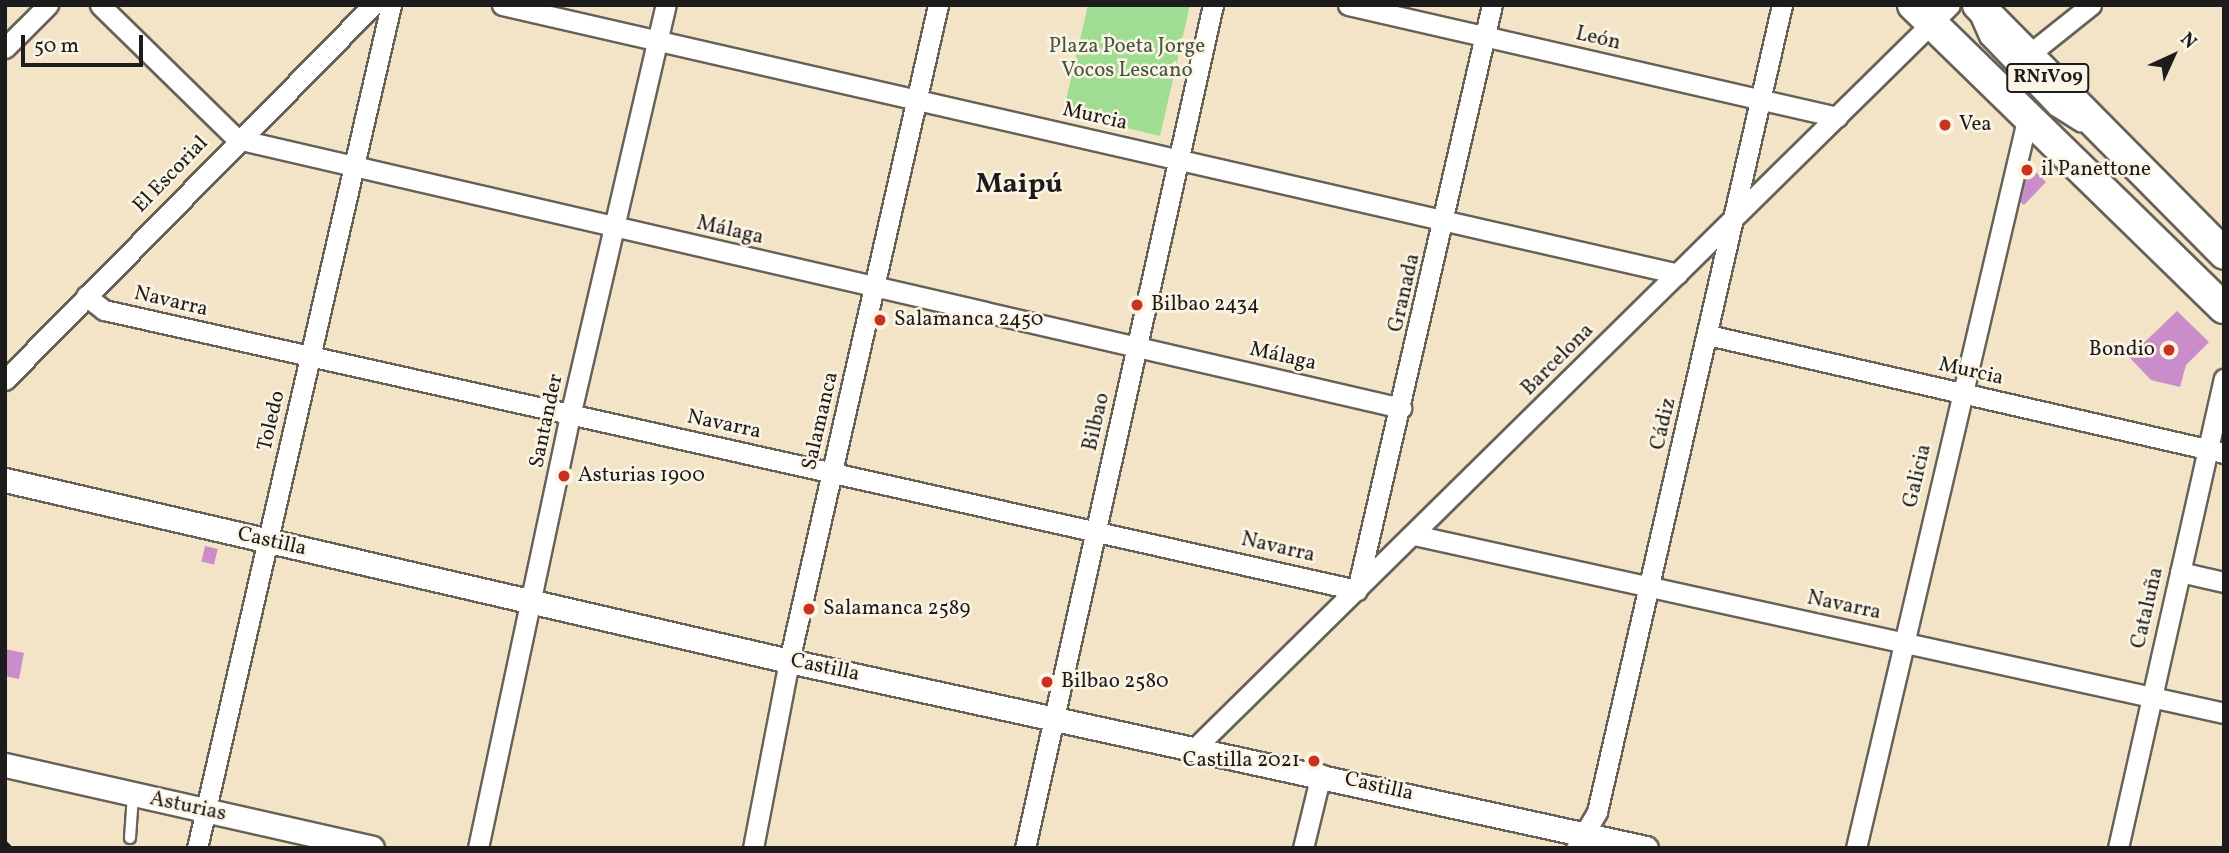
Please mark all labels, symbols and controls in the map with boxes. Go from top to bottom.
scale bar [24,21,147,65]
north arrow [2138,21,2208,91]
street label: León [1573,22,1623,56]
text: N [2174,27,2202,55]
text: 50 m [34,32,79,61]
park label: Plaza Poeta Jorge Vocos Lescano [1049,34,1205,84]
road number: RN1V09 [2006,62,2090,94]
street label: Murcia [1060,97,1130,137]
place label: Vea [1959,112,1992,138]
marker: Vea [1937,117,1953,133]
street label: El Escorial [128,131,214,219]
place label: il Panettone [2041,157,2151,183]
marker: il Panettone [2019,162,2035,178]
district label: Maipú [976,168,1062,202]
street label: Málaga [694,211,766,251]
street label: Granada [1384,251,1426,335]
street label: Navarra [132,281,210,323]
place label: Bilbao 2434 [1151,292,1260,318]
marker: Bilbao 2434 [1129,297,1145,313]
place label: Salamanca 2450 [894,307,1043,333]
marker: Salamanca 2450 [872,312,888,328]
street label: Barcelona [1517,319,1599,401]
street label: Málaga [1247,337,1319,377]
place label: Bondio [2089,337,2155,363]
marker: Bondio [2161,342,2177,358]
street label: Murcia [1936,352,2006,392]
street label: Salamanca [797,369,845,473]
street label: Santander [525,372,569,470]
street label: Toledo [253,388,291,454]
street label: Bilbao [1078,391,1116,453]
street label: Cádiz [1646,395,1682,453]
street label: Navarra [685,405,763,445]
street label: Galicia [1898,442,1938,510]
place label: Asturias 1900 [578,463,705,489]
marker: Asturias 1900 [556,468,572,484]
street label: Castilla [235,522,309,562]
street label: Navarra [1239,527,1317,569]
street label: Cataluña [2126,565,2170,651]
street label: Navarra [1805,586,1883,626]
place label: Salamanca 2589 [823,596,970,622]
marker: Salamanca 2589 [801,601,817,617]
street label: Castilla [788,648,862,688]
place label: Bilbao 2580 [1061,669,1169,695]
marker: Bilbao 2580 [1039,674,1055,690]
place label: Castilla 2021 [1183,748,1300,774]
marker: Castilla 2021 [1306,753,1322,769]
street label: Castilla [1342,767,1416,807]
street label: Asturias [147,787,229,827]

